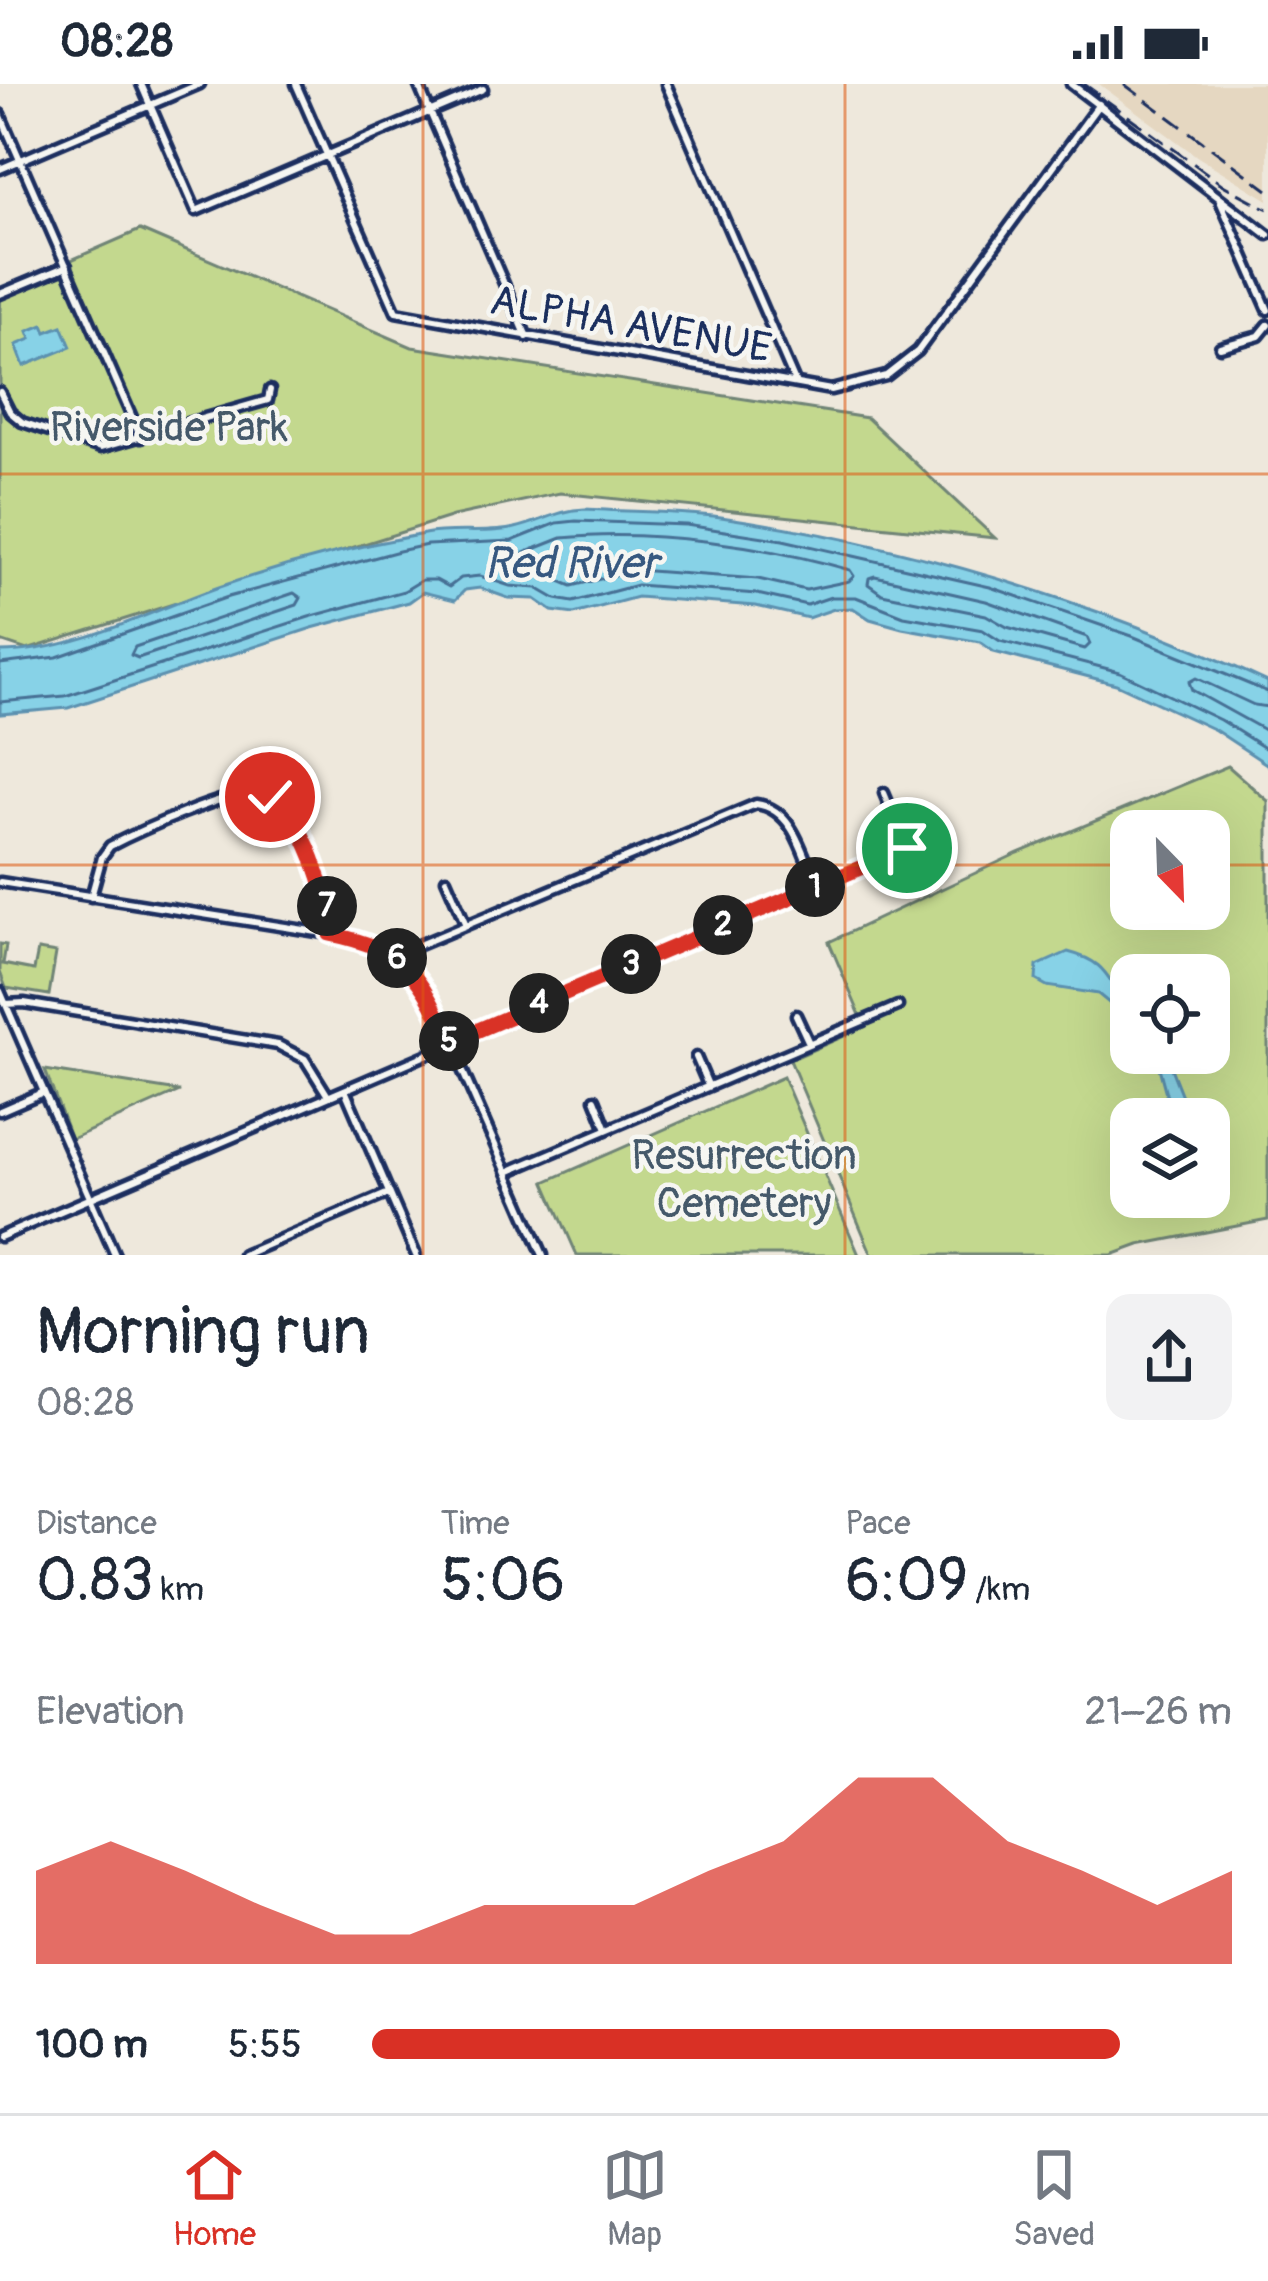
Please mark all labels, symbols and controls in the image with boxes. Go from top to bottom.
text: 08:28 [60,14,173,70]
street label: ALPHA AVENUE [486,275,775,375]
park label: Riverside Park [50,402,288,454]
water label: Red River [484,536,663,592]
pin [219,746,321,848]
icon: check [237,764,303,830]
pin [856,797,958,899]
north arrow [1110,810,1230,930]
map controls [1110,810,1230,1218]
icon: arrive [874,815,940,881]
pin: 1 [785,857,845,917]
text: 1 [809,866,821,907]
pin: 7 [297,876,357,936]
text: 7 [318,885,336,926]
pin: 2 [693,895,753,955]
text: 2 [714,904,732,945]
pin: 6 [367,928,427,988]
pin: 3 [601,934,661,994]
text: 6 [387,937,407,978]
text: 3 [622,943,640,984]
button: locate [1110,954,1230,1074]
pin: 4 [509,973,569,1033]
text: 4 [529,982,549,1023]
pin: 5 [419,1011,479,1071]
text: 5 [440,1020,458,1061]
button: layers [1110,1098,1230,1218]
park label: Resurrection Cemetery [631,1130,857,1230]
text: Morning run [36,1291,370,1374]
button: share [1106,1294,1232,1420]
text: 08:28 [36,1378,134,1427]
text: Distance [36,1503,157,1544]
text: Time [441,1503,510,1544]
text: Pace [845,1503,911,1544]
text: 0.83 [36,1544,154,1619]
text: 5:06 [441,1544,565,1619]
text: 6:09 [845,1544,968,1619]
text: km [154,1569,204,1610]
text: /km [968,1569,1030,1610]
text: Elevation [36,1687,185,1736]
text: 21–26 m [1084,1687,1232,1736]
text: 100 m [36,2020,148,2069]
text: 5:55 [228,2020,302,2069]
tab: Home [173,2142,256,2255]
tab: Map [602,2142,668,2255]
tab: Saved [1013,2142,1095,2255]

